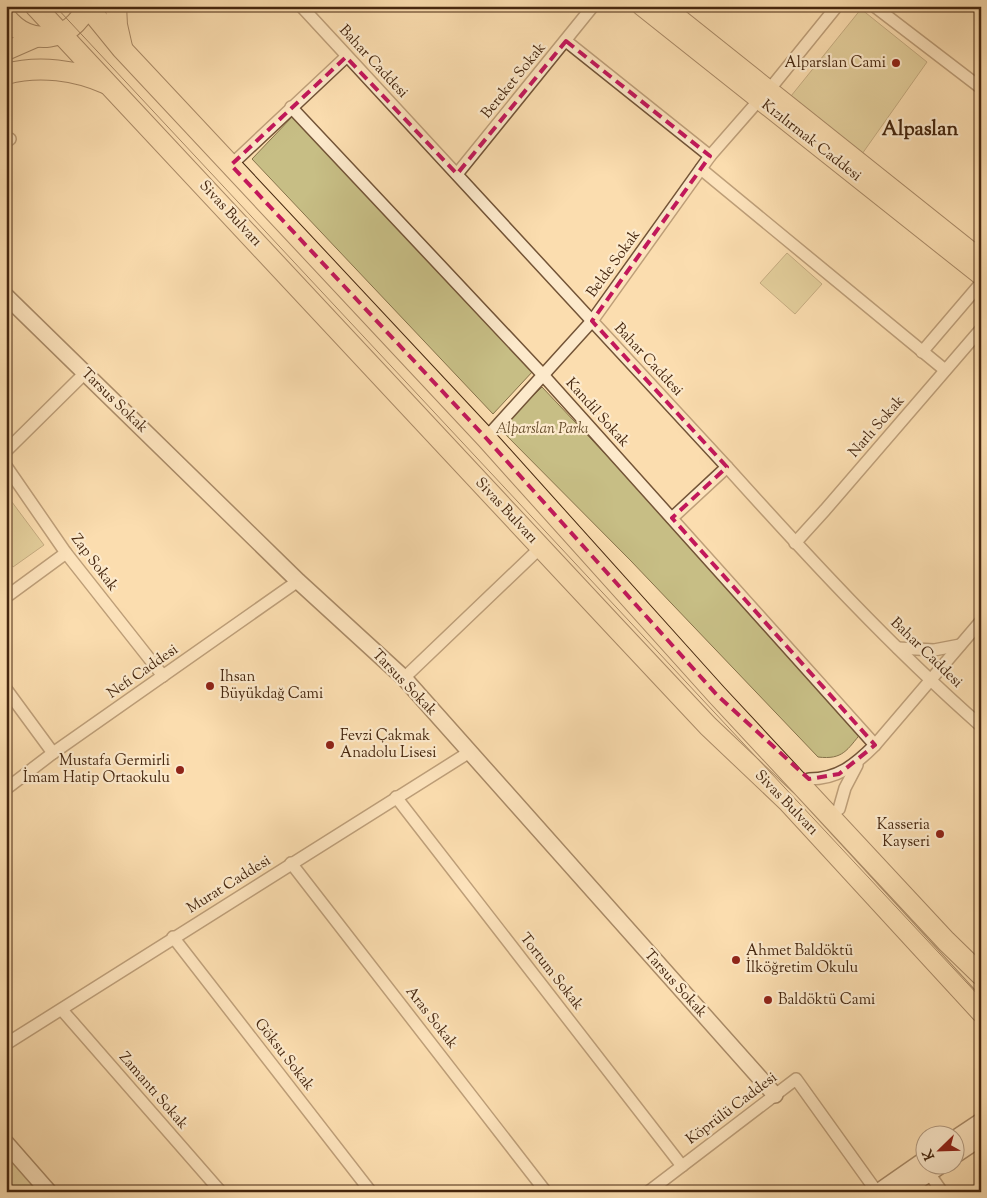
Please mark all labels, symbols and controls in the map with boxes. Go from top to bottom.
street label: Bahar Caddesi [334,21,412,103]
street label: Bereket Sokak [477,38,551,124]
place label: Alparslan Cami [785,53,886,74]
marker: Alparslan Cami [890,57,902,69]
street label: Kızılırmak Caddesi [756,95,866,187]
district label: Alpaslan [882,116,958,145]
street label: Sivas Bulvarı [194,176,266,252]
street label: Belde Sokak [582,226,646,302]
street label: Bahar Caddesi [609,319,687,401]
street label: Tarsus Sokak [76,364,152,438]
street label: Kandil Sokak [560,374,634,452]
street label: Narlı Sokak [844,391,910,463]
park label: Alparslan Parkı [495,419,589,440]
street label: Sivas Bulvarı [470,473,542,549]
street label: Zap Sokak [65,530,123,596]
street label: Bahar Caddesi [885,613,967,693]
street label: Nefi Caddesi [103,640,183,704]
street label: Tarsus Sokak [367,645,441,721]
place label: Ihsan Büyükdağ Cami [220,667,323,705]
marker: Ihsan Büyükdağ Cami [204,680,216,692]
place label: Fevzi Çakmak Anadolu Lisesi [340,726,436,764]
marker: Fevzi Çakmak Anadolu Lisesi [324,739,336,751]
place label: Mustafa Germirli İmam Hatip Ortaokulu [23,751,170,789]
marker: Mustafa Germirli İmam Hatip Ortaokulu [174,764,186,776]
street label: Sivas Bulvarı [749,766,823,840]
place label: Kasseria Kayseri [877,815,930,853]
marker: Kasseria Kayseri [934,828,946,840]
street label: Murat Caddesi [183,851,275,919]
street label: Tortum Sokak [514,929,588,1015]
place label: Ahmet Baldöktü İlköğretim Okulu [746,941,859,979]
street label: Tarsus Sokak [639,945,711,1023]
marker: Ahmet Baldöktü İlköğretim Okulu [730,954,742,966]
street label: Aras Sokak [400,982,462,1054]
place label: Baldöktü Cami [778,990,875,1011]
marker: Baldöktü Cami [762,994,774,1006]
street label: Göksu Sokak [249,1014,319,1096]
street label: Zamantı Sokak [113,1048,193,1134]
street label: Köprülü Caddesi [682,1068,782,1150]
north arrow [914,1126,964,1176]
text: K [918,1145,941,1163]

